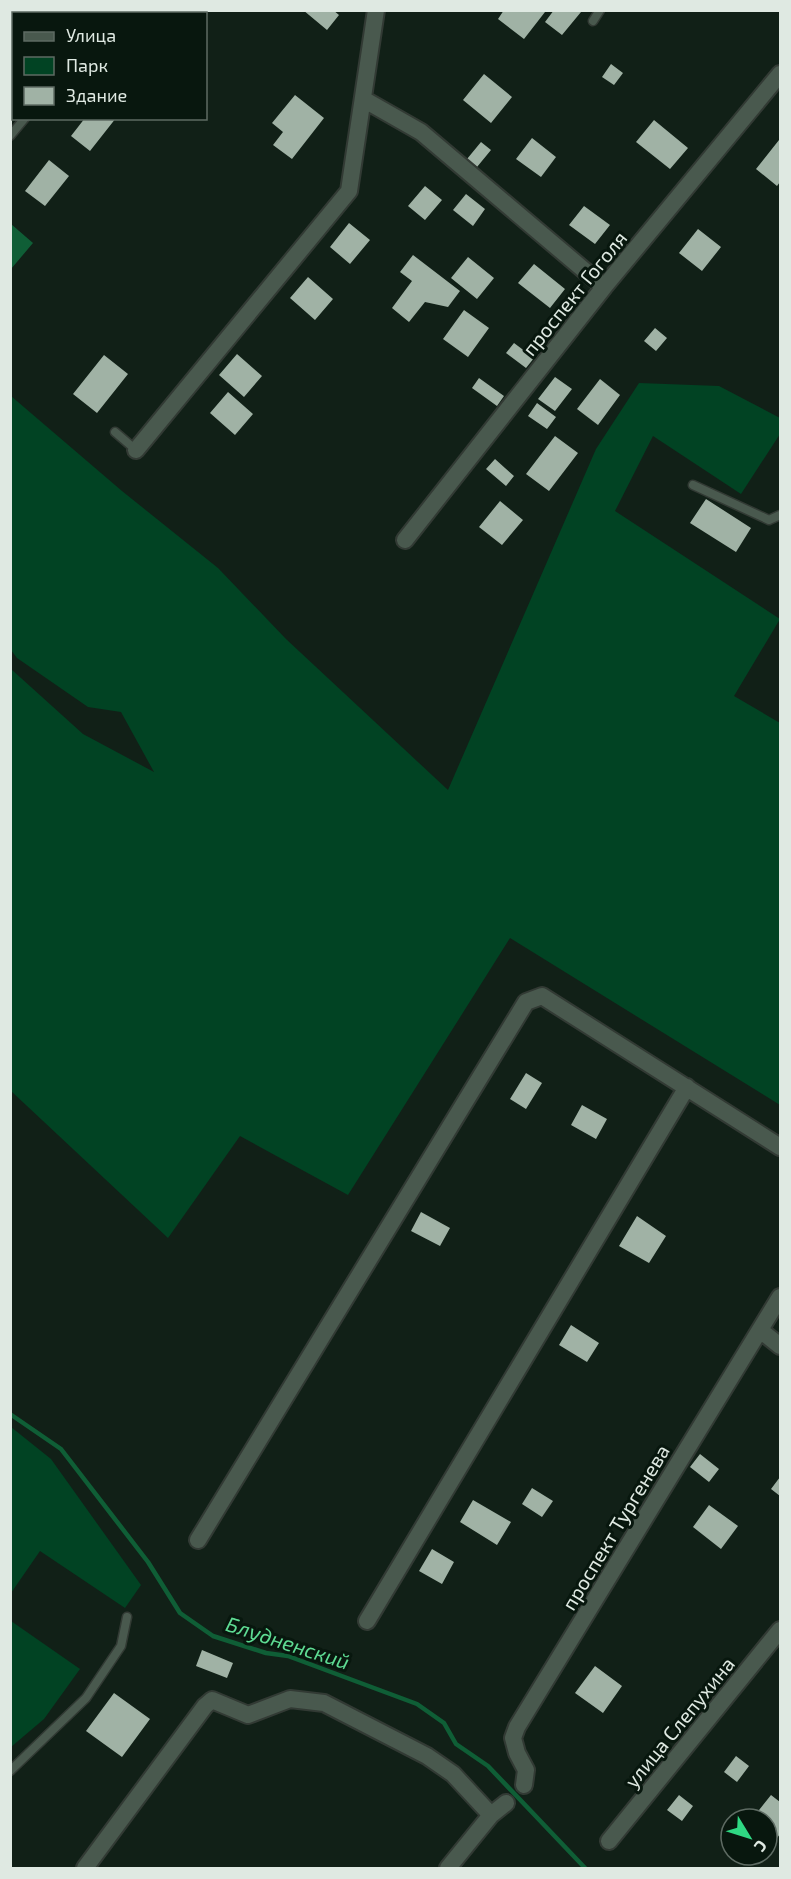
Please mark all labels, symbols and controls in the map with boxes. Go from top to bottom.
legend [12,12,207,120]
text: Улица [66,24,116,46]
text: Парк [66,54,108,76]
text: Здание [66,84,127,106]
street label: проспект Гоголя [517,226,631,360]
street label: проспект Тургенева [556,1440,675,1615]
water label: Блудненский [223,1610,353,1674]
street label: улица Слепухина [619,1652,740,1793]
north arrow [719,1807,779,1867]
text: С [751,1837,772,1856]

